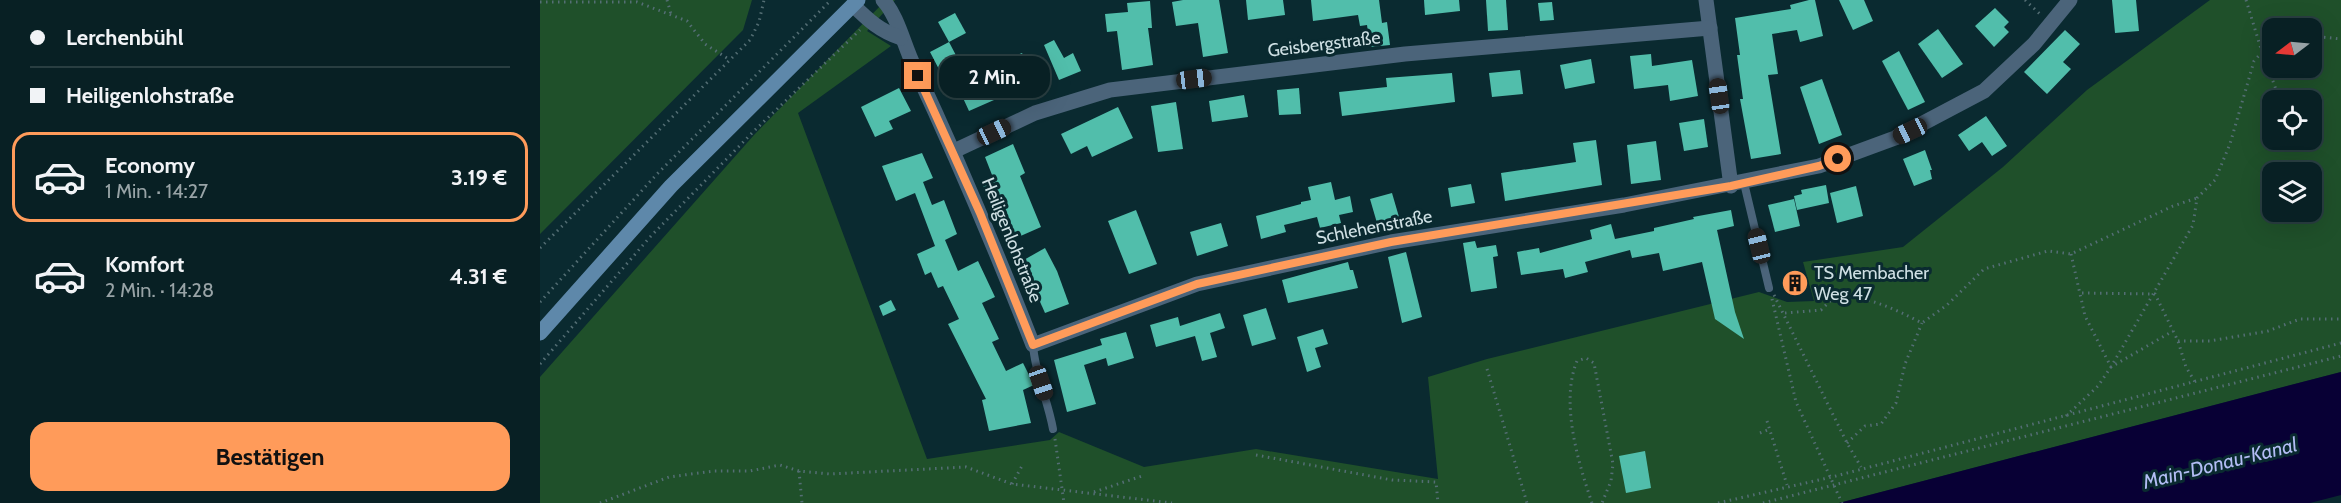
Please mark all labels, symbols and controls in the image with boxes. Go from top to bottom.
north arrow [2262,18,2322,78]
map controls [2262,18,2322,222]
text: Lerchenbühl [66,24,183,51]
street label: Geisbergstraße [1266,26,1382,62]
callout: 2 Min. [939,55,1050,97]
route end [904,62,931,89]
text: 2 Min. [969,65,1020,89]
car [1175,68,1213,90]
car [1708,77,1730,115]
text: Heiligenlohstraße [66,82,234,109]
button: locate [2262,90,2322,150]
car [1890,115,1930,147]
car [974,116,1014,148]
route start [1824,145,1851,172]
icon: car [33,150,87,204]
text: Economy [105,152,195,179]
button: layers [2262,162,2322,222]
text: 3.19 € [451,164,507,191]
street label: Heiligenlohstraße [977,174,1047,306]
text: 1 Min. · 14:27 [105,179,208,203]
street label: Schlehenstraße [1314,205,1434,249]
car [1746,226,1772,266]
icon: car [33,249,87,303]
text: Komfort [105,251,184,278]
place label: TS Membacher Weg 47 [1814,262,1929,305]
text: 4.31 € [449,263,507,290]
building icon: TS Membacher Weg 47 [1780,268,1810,298]
text: 2 Min. · 14:28 [105,278,214,302]
car [1027,363,1055,403]
button: Bestätigen [30,422,510,491]
water label: Main-Donau-Kanal [2139,432,2300,494]

